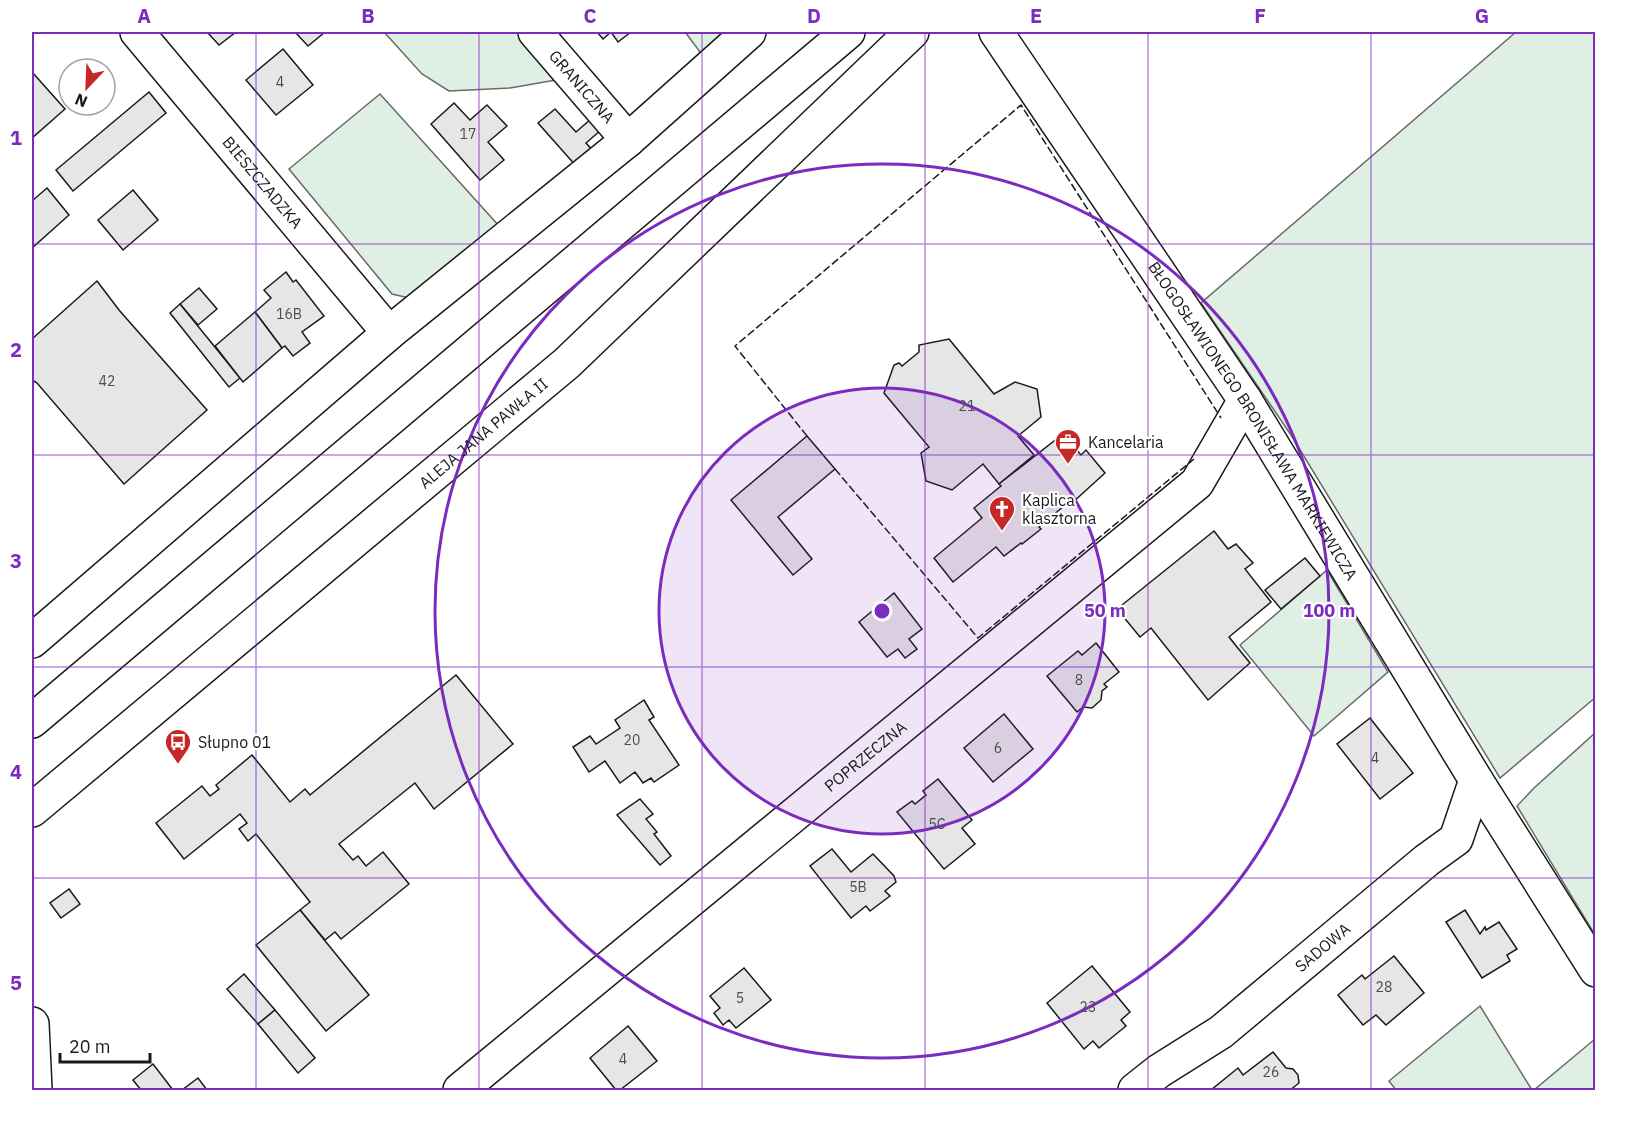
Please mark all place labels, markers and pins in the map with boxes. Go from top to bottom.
office icon: Kancelaria [1053,427,1083,465]
place label: Kancelaria [1088,432,1164,452]
place label: Kaplica klasztorna [1022,490,1097,528]
church icon: Kaplica klasztorna [987,494,1017,532]
centre of rings [872,601,892,621]
bus stop icon: Słupno 01 [163,727,193,765]
place label: Słupno 01 [198,732,271,752]

